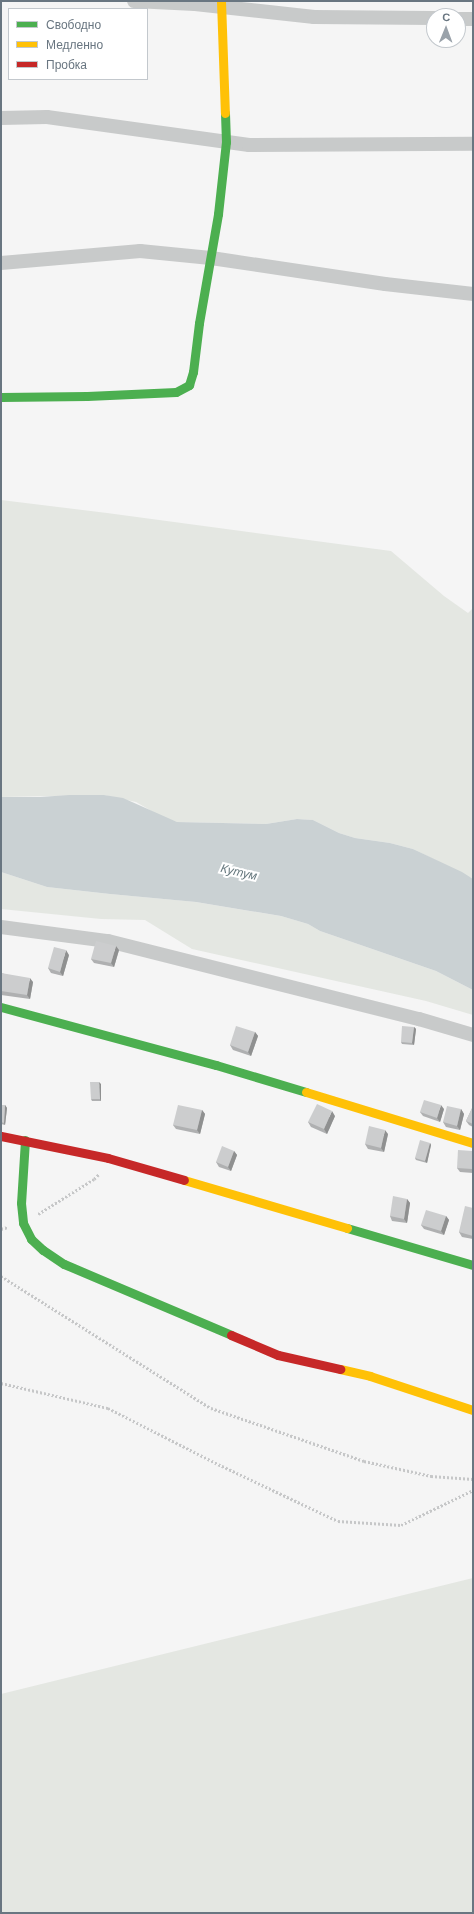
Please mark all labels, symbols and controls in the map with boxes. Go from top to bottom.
legend [8,8,148,80]
north arrow [426,8,466,48]
text: С [442,10,450,23]
text: Свободно [46,17,101,31]
text: Медленно [46,37,103,51]
text: Пробка [46,57,87,71]
water label: Кутум [219,861,259,883]

